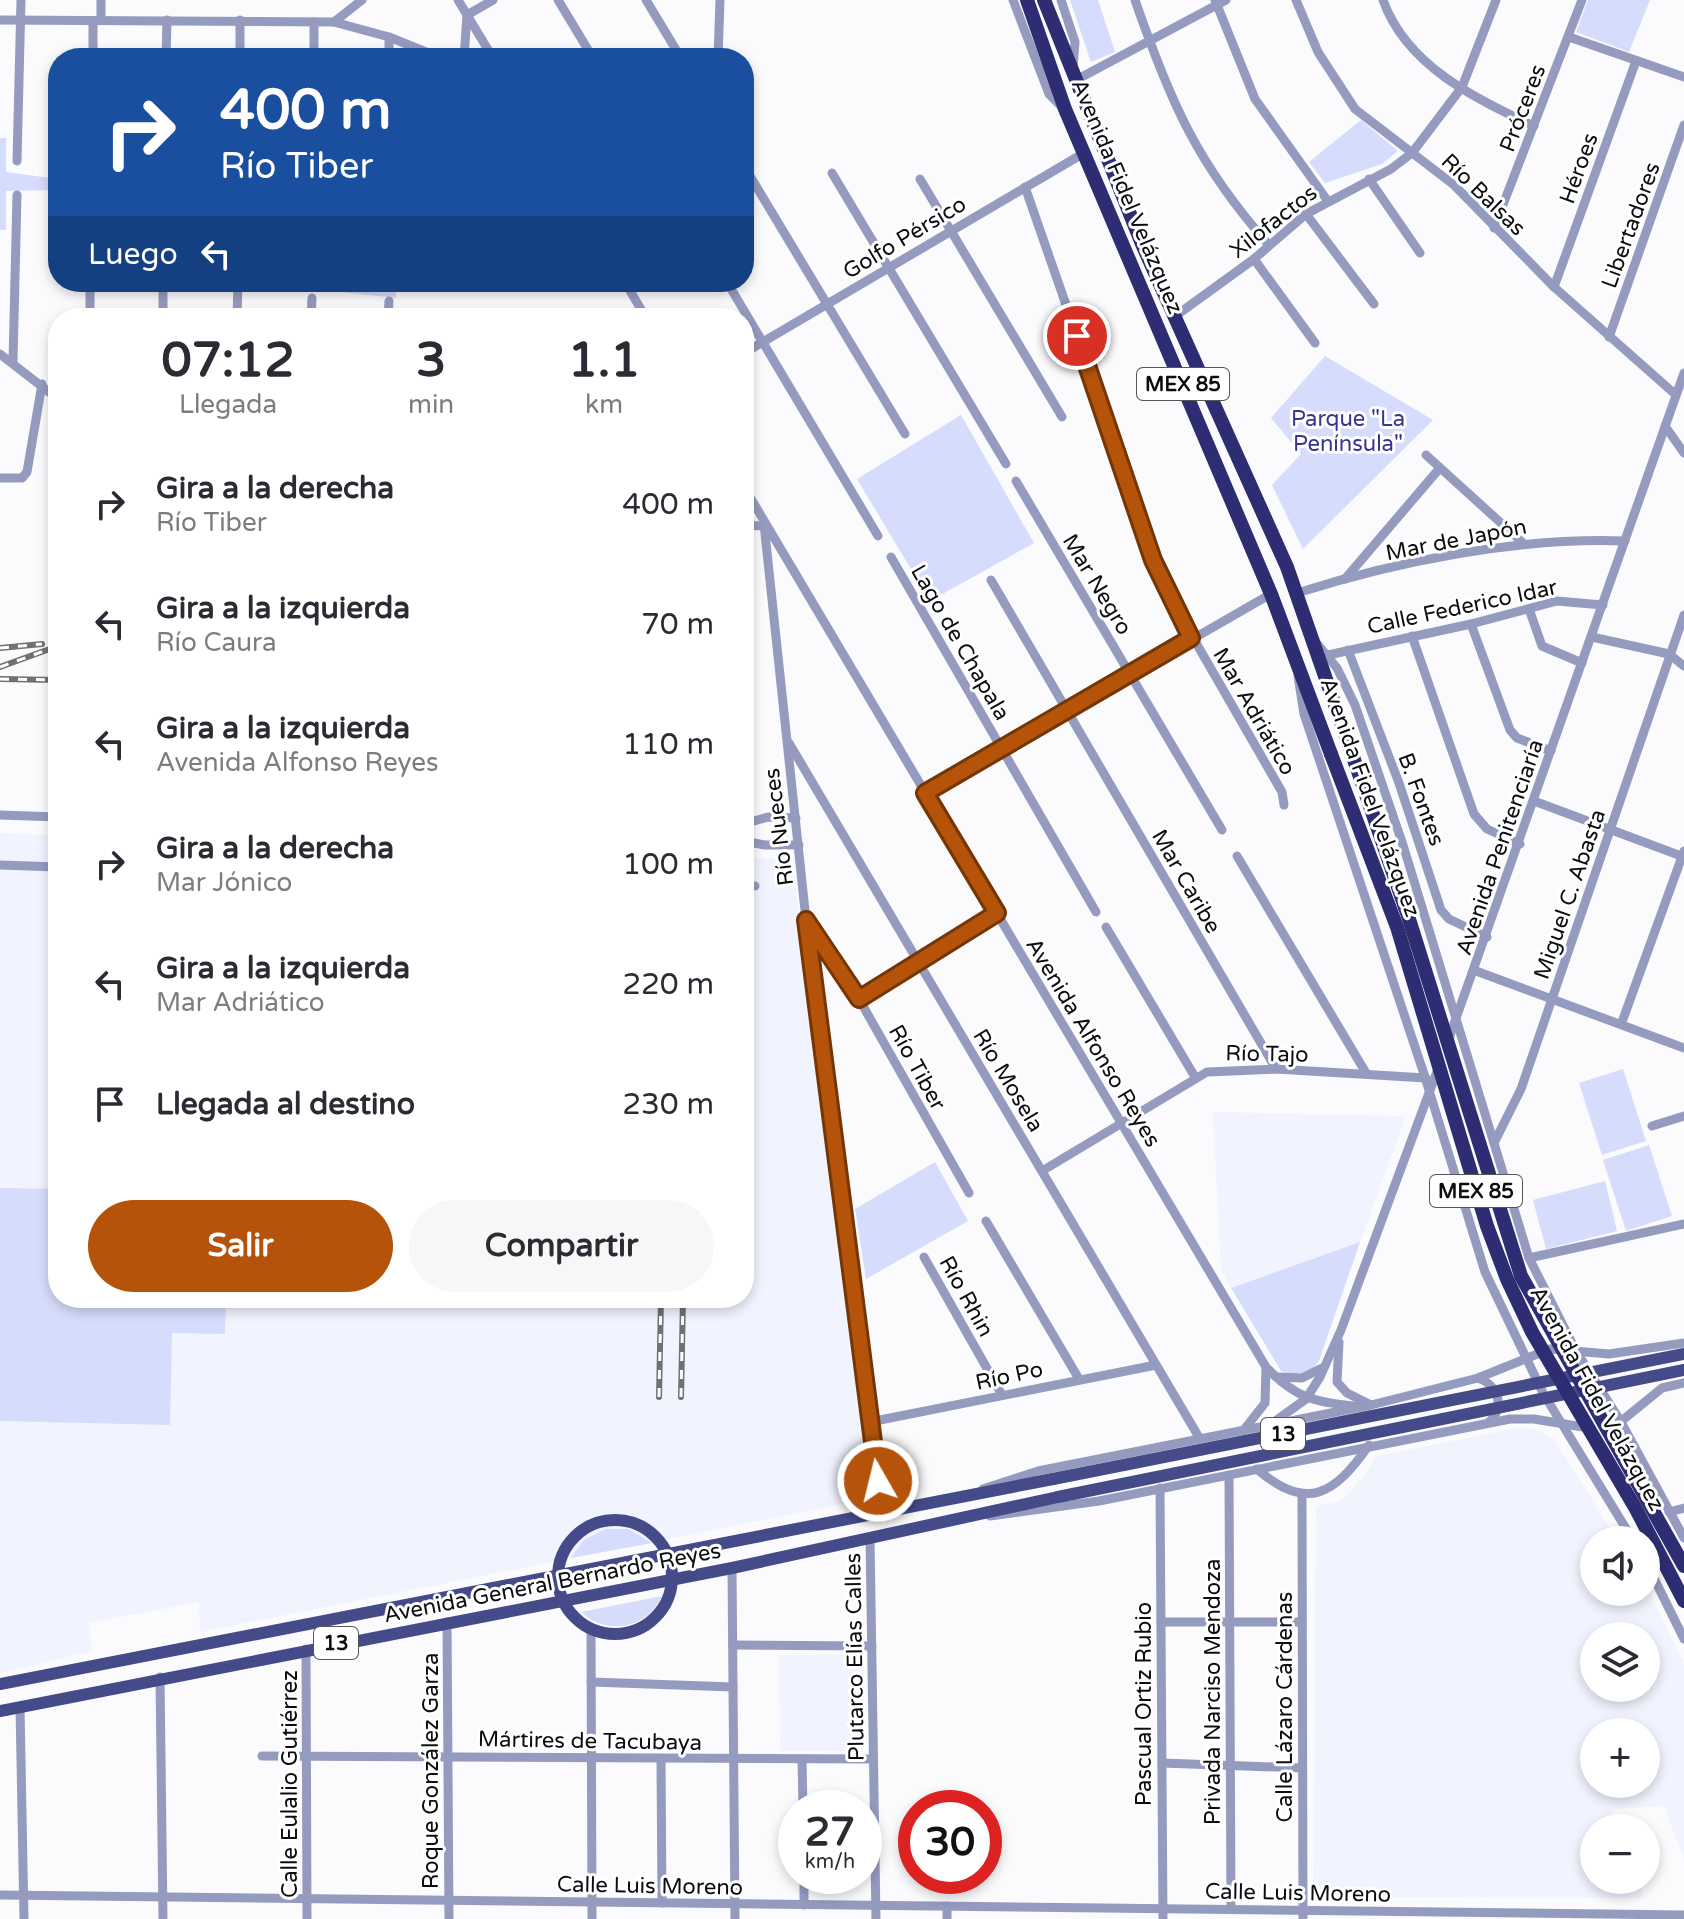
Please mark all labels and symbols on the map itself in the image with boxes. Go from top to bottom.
street label: Próceres [1494,61,1551,156]
street label: Avenida Fidel Velázquez [1066,75,1188,318]
street label: Héroes [1554,129,1604,207]
street label: Río Balsas [1436,148,1531,241]
street label: Libertadores [1596,159,1666,292]
street label: Xilofactos [1225,180,1322,264]
street label: Golfo Pérsico [838,191,971,285]
pin [1043,302,1111,370]
road number: MEX 85 [1137,368,1229,400]
park label: Parque "La Península" [1291,406,1405,457]
street label: Mar de Japón [1383,514,1529,566]
street label: Mar Negro [1057,529,1137,640]
street label: Lago de Chapala [905,560,1015,725]
street label: Calle Federico Idar [1365,574,1560,640]
street label: Mar Adriático [1207,643,1301,780]
street label: Avenida Fidel Velázquez [1315,674,1425,920]
street label: Avenida Penitenciaría [1451,736,1549,958]
street label: B. Fontes [1392,749,1450,849]
street label: Río Nueces [759,767,799,887]
street label: Miguel C. Abasta [1529,806,1611,983]
street label: Mar Caribe [1146,825,1226,938]
street label: Avenida Alfonso Reyes [1020,933,1166,1152]
street label: Río Tiber [883,1020,951,1115]
street label: Río Mosela [967,1024,1049,1137]
street label: Río Tajo [1225,1040,1309,1068]
road number: MEX 85 [1430,1175,1522,1207]
street label: Río Rhin [933,1252,999,1341]
street label: Avenida Fidel Velázquez [1525,1282,1670,1515]
street label: Río Po [973,1356,1045,1396]
road number: 13 [1261,1418,1305,1450]
position arrow [836,1439,920,1523]
street label: Avenida General Bernardo Reyes [381,1538,723,1628]
street label: Plutarco Elías Calles [840,1553,870,1761]
street label: Privada Narciso Mendoza [1200,1559,1226,1825]
street label: Calle Lázaro Cárdenas [1272,1592,1298,1822]
street label: Pascual Ortiz Rubio [1131,1602,1157,1806]
road number: 13 [314,1627,358,1659]
street label: Roque González Garza [418,1653,444,1889]
street label: Calle Eulalio Gutiérrez [277,1670,303,1898]
street label: Mártires de Tacubaya [478,1726,702,1756]
speed limit sign: 30 [898,1790,1002,1894]
street label: Calle Luis Moreno [557,1871,743,1901]
street label: Calle Luis Moreno [1205,1878,1391,1908]

